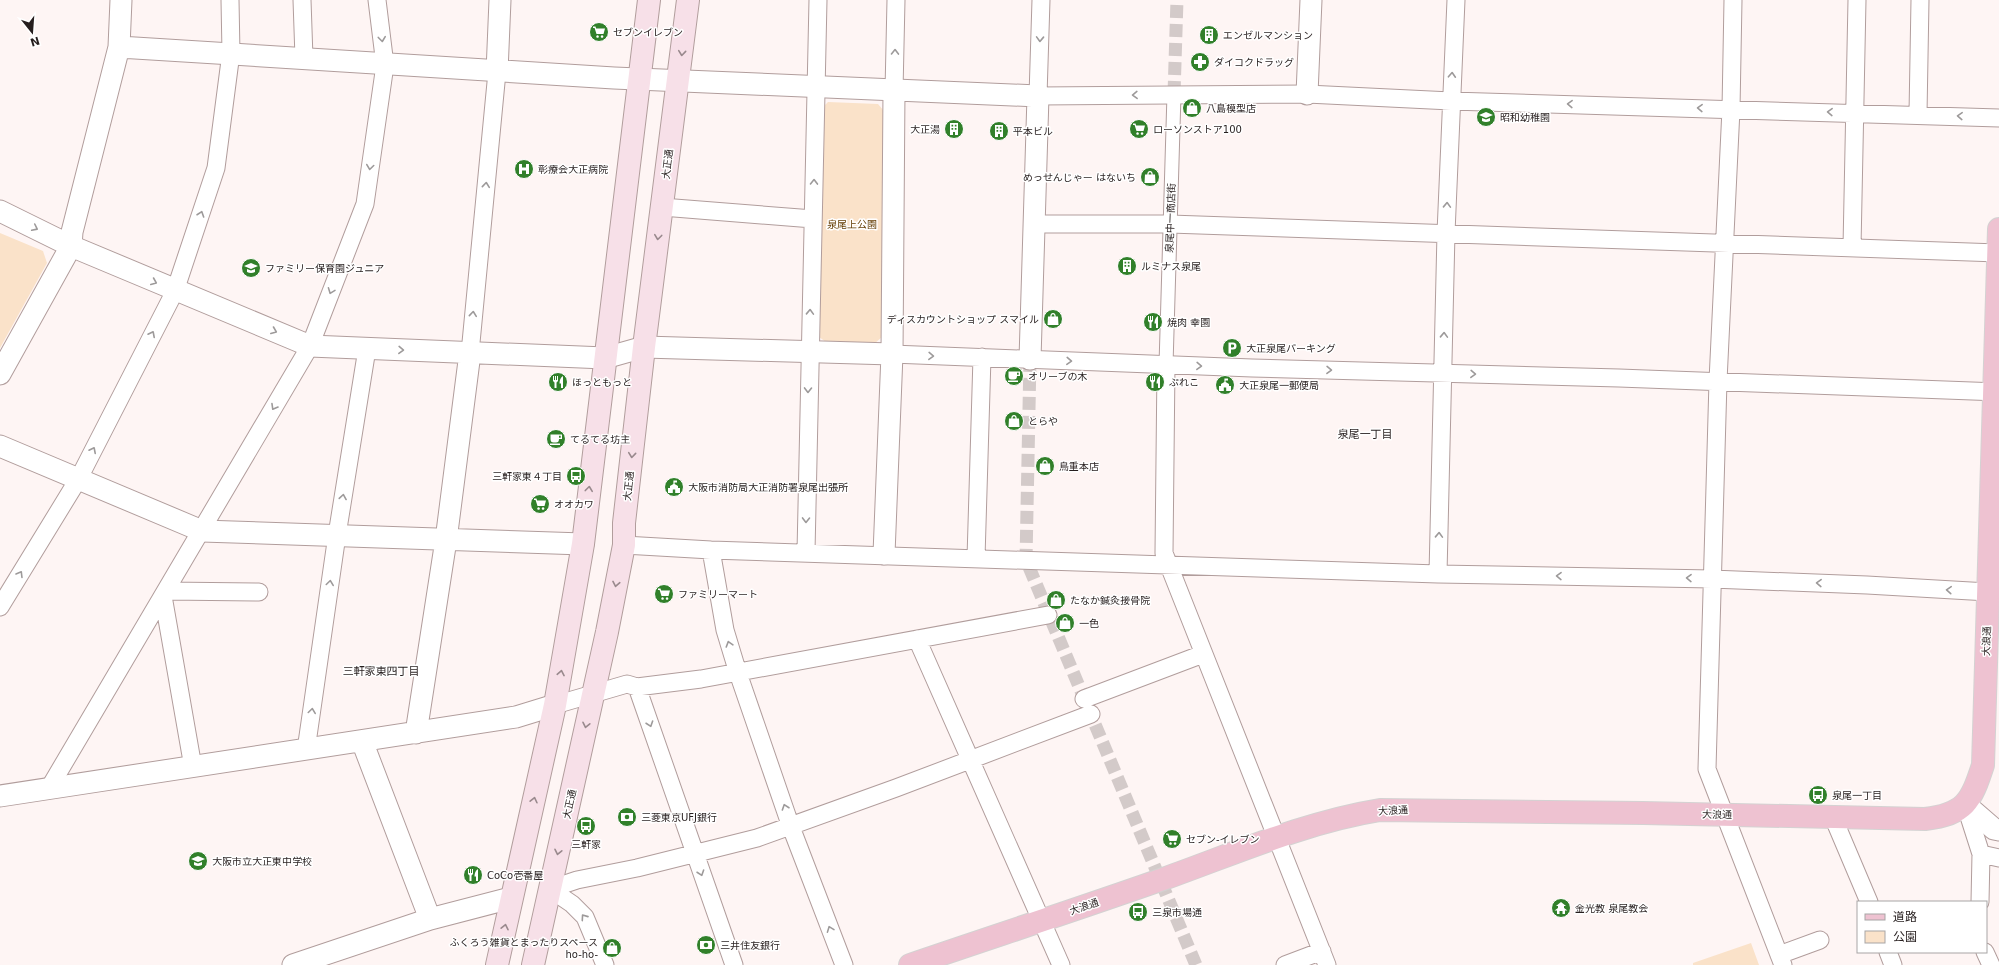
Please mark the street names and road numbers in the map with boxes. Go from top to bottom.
street label: 大正通 [660,149,675,180]
street label: 泉尾中一商店街 [1164,183,1177,253]
street label: 大正通 [621,471,636,502]
street label: 大浪通 [1980,626,1993,656]
street label: 大正通 [561,788,578,820]
street label: 大浪通 [1378,804,1408,817]
street label: 大浪通 [1702,809,1732,820]
street label: 大浪通 [1068,896,1100,917]

